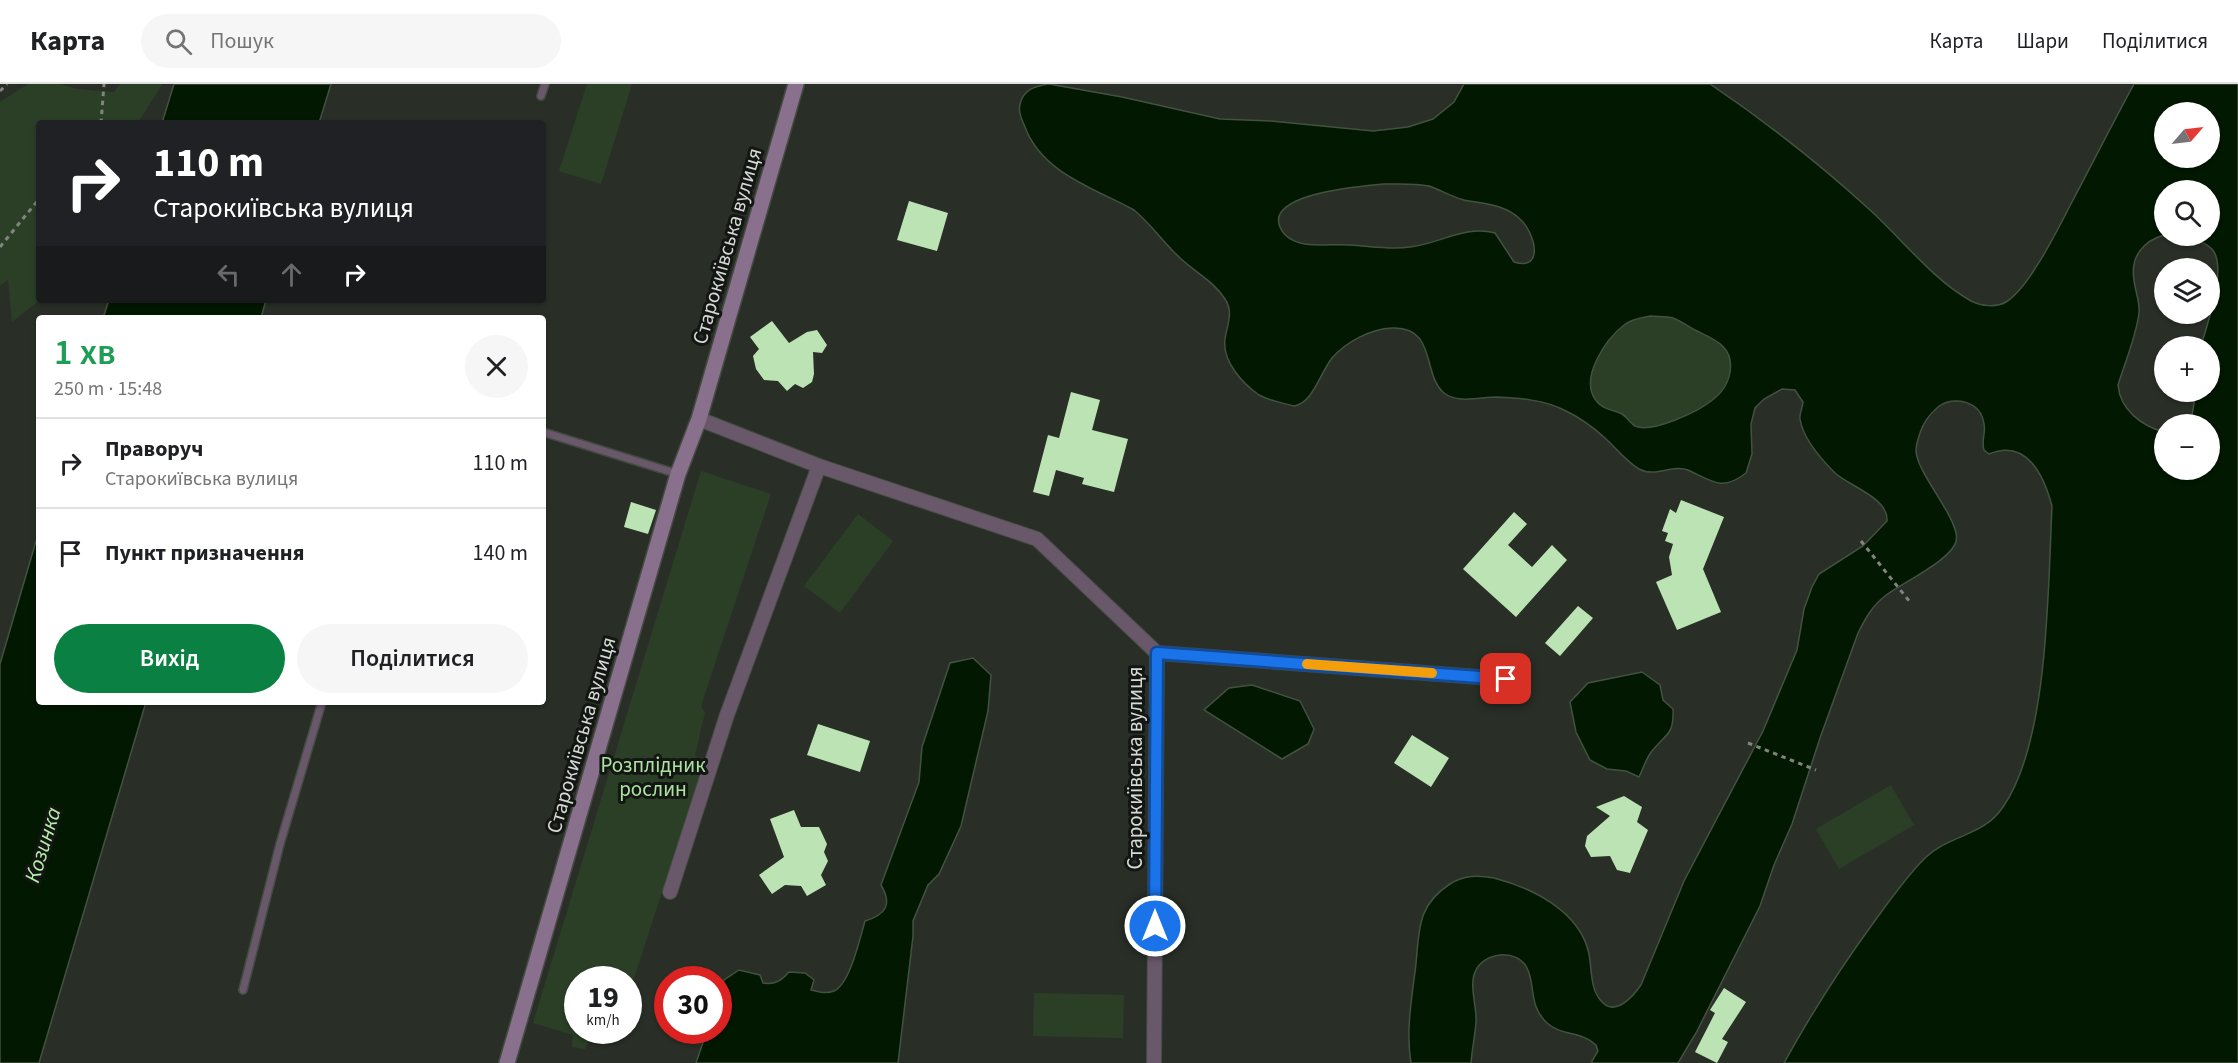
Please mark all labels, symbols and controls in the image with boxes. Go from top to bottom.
search box [141,14,561,68]
text: Карта [30,21,105,61]
icon: search [162,25,195,58]
text: Пошук [210,25,274,57]
text: Карта [1930,26,1983,56]
text: Шари [2016,26,2069,56]
text: Поділитися [2102,26,2208,56]
north arrow [2154,102,2220,168]
map controls [2154,102,2220,480]
text: 110 m [153,133,264,193]
icon: right [54,144,132,222]
street label: Старокиївська вулиця [685,144,769,348]
button: search [2154,180,2220,246]
text: Старокиївська вулиця [153,189,414,228]
icon: left [212,258,245,291]
icon: ahead [275,258,308,291]
icon: right [338,258,371,291]
button: layers [2154,258,2220,324]
text: 1 хв [54,327,116,378]
button: close [465,335,528,398]
button: + [2154,336,2220,402]
text: 250 m · 15:48 [54,375,162,403]
button: − [2154,414,2220,480]
text: Праворуч [105,433,203,465]
icon: right [54,447,87,480]
text: 110 m [473,447,528,479]
text: Старокиївська вулиця [105,465,298,493]
icon: arrive [54,537,87,570]
text: Пункт призначення [105,537,305,569]
text: 140 m [473,537,528,569]
button: Вихід [54,624,285,693]
button: Поділитися [297,624,528,693]
street label: Старокиївська вулиця [539,633,623,837]
pin [1480,653,1531,704]
icon: arrive [1489,662,1522,695]
street label: Старокиївська вулиця [1120,667,1150,870]
park label: Розплідник рослин [600,750,706,804]
water label: Козинка [16,803,70,887]
position arrow [1123,894,1187,958]
speed limit sign: 30 [654,966,732,1044]
text: 19 [587,976,619,1019]
text: km/h [586,1010,620,1031]

